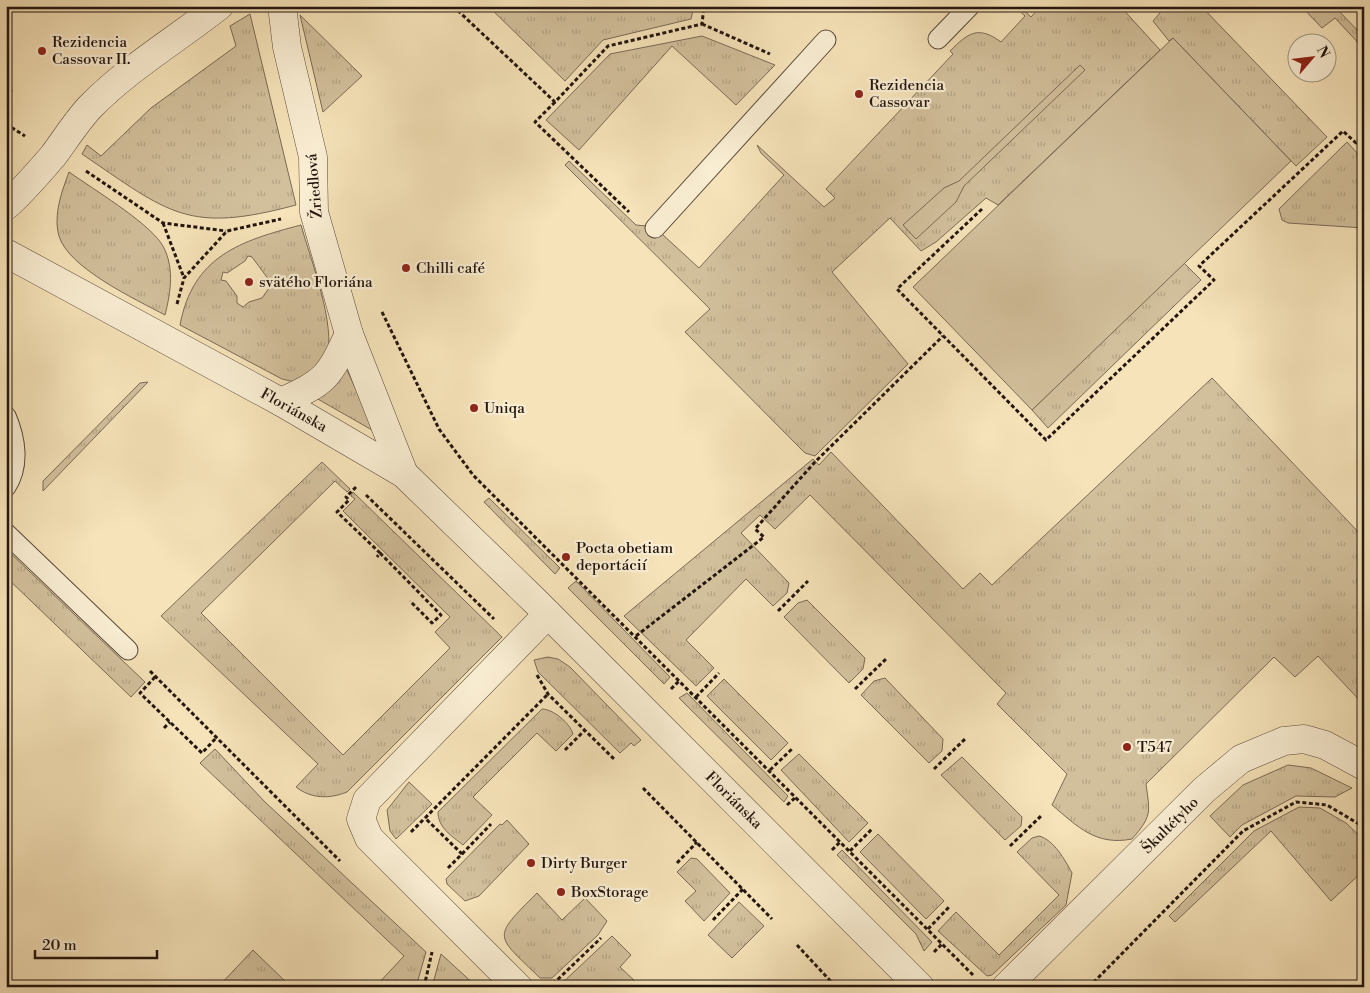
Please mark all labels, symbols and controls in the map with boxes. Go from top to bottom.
north arrow [1288,32,1338,82]
place label: Rezidencia Cassovar II. [52,33,131,69]
text: N [1312,43,1333,61]
marker: Rezidencia Cassovar II. [36,45,48,57]
place label: Rezidencia Cassovar [869,76,945,112]
marker: Rezidencia Cassovar [853,88,865,100]
street label: Žriedlová [301,152,327,219]
place label: Chilli café [416,259,485,278]
marker: Chilli café [400,262,412,274]
place label: svätého Floriána [259,273,373,292]
marker: svätého Floriána [243,276,255,288]
street label: Floriánska [257,384,331,437]
place label: Uniqa [484,399,525,418]
marker: Uniqa [468,402,480,414]
place label: Pocta obetiam deportácií [576,539,673,575]
marker: Pocta obetiam deportácií [560,551,572,563]
place label: T547 [1137,738,1172,757]
marker: T547 [1121,741,1133,753]
street label: Floriánska [701,768,767,833]
street label: Škultétyho [1137,792,1203,858]
place label: Dirty Burger [541,854,628,873]
marker: Dirty Burger [525,857,537,869]
place label: BoxStorage [570,883,649,902]
marker: BoxStorage [555,886,567,898]
scale bar [35,928,158,960]
text: 20 m [42,936,77,955]

